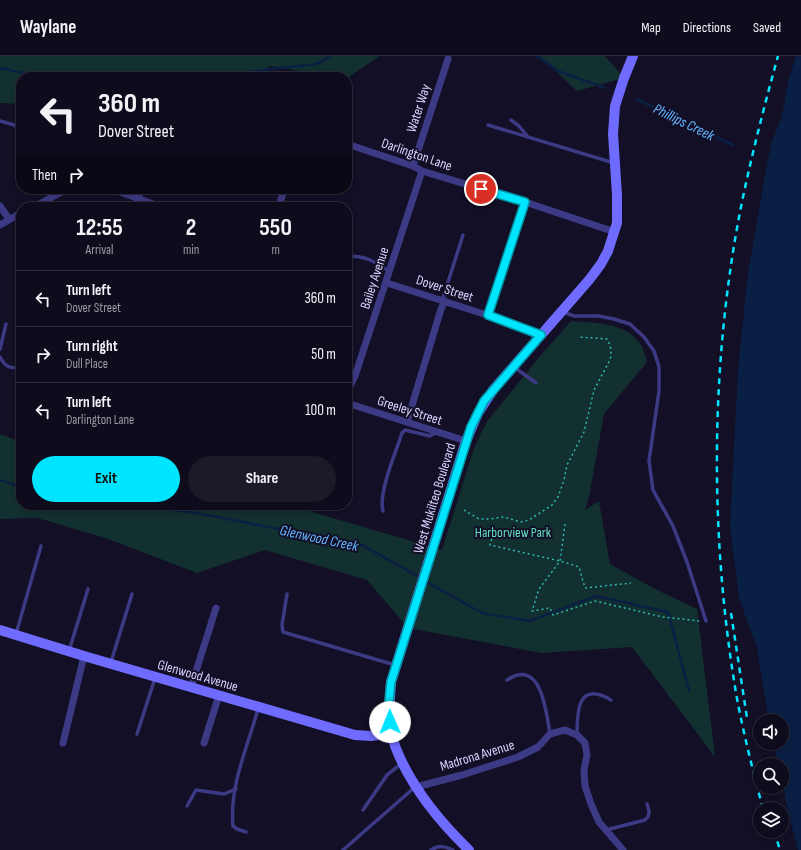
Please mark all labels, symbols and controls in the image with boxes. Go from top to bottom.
text: Waylane [20,16,76,39]
text: Map [641,19,661,36]
text: Directions [683,19,731,36]
text: Saved [753,19,781,36]
street label: Water Way [403,81,434,134]
text: 360 m [98,87,160,120]
icon: left [32,88,84,140]
water label: Phillips Creek [650,99,718,146]
text: Dover Street [98,121,174,142]
street label: Darlington Lane [379,134,454,174]
icon: right [65,164,87,186]
text: Then [32,166,57,185]
pin [464,172,498,206]
icon: arrive [470,178,492,200]
text: 12:55 [76,213,123,242]
text: 2 [186,213,196,242]
text: 550 [259,213,292,242]
text: Arrival [85,242,113,258]
text: min [183,242,199,258]
text: m [271,242,280,258]
street label: Bailey Avenue [356,245,392,311]
street label: Dover Street [414,271,476,306]
text: Turn left [66,281,111,300]
icon: left [32,288,54,310]
text: 360 m [304,289,336,308]
text: Dover Street [66,300,121,316]
text: Turn right [66,337,118,356]
icon: right [32,344,54,366]
text: 50 m [311,345,336,364]
text: Dull Place [66,356,108,372]
street label: Greeley Street [375,392,445,429]
text: Turn left [66,393,111,412]
icon: left [32,400,54,422]
text: 100 m [305,401,336,420]
text: Darlington Lane [66,412,134,428]
street label: West Mukilteo Boulevard [410,441,459,556]
button: Exit [32,456,180,502]
button: Share [188,456,336,502]
water label: Glenwood Creek [278,521,360,556]
park label: Harborview Park [475,524,552,541]
street label: Glenwood Avenue [156,656,240,695]
position arrow [369,701,411,743]
map controls [753,714,789,838]
button: sound [753,714,789,750]
street label: Madrona Avenue [438,736,516,775]
button: search [753,758,789,794]
button: layers [753,802,789,838]

